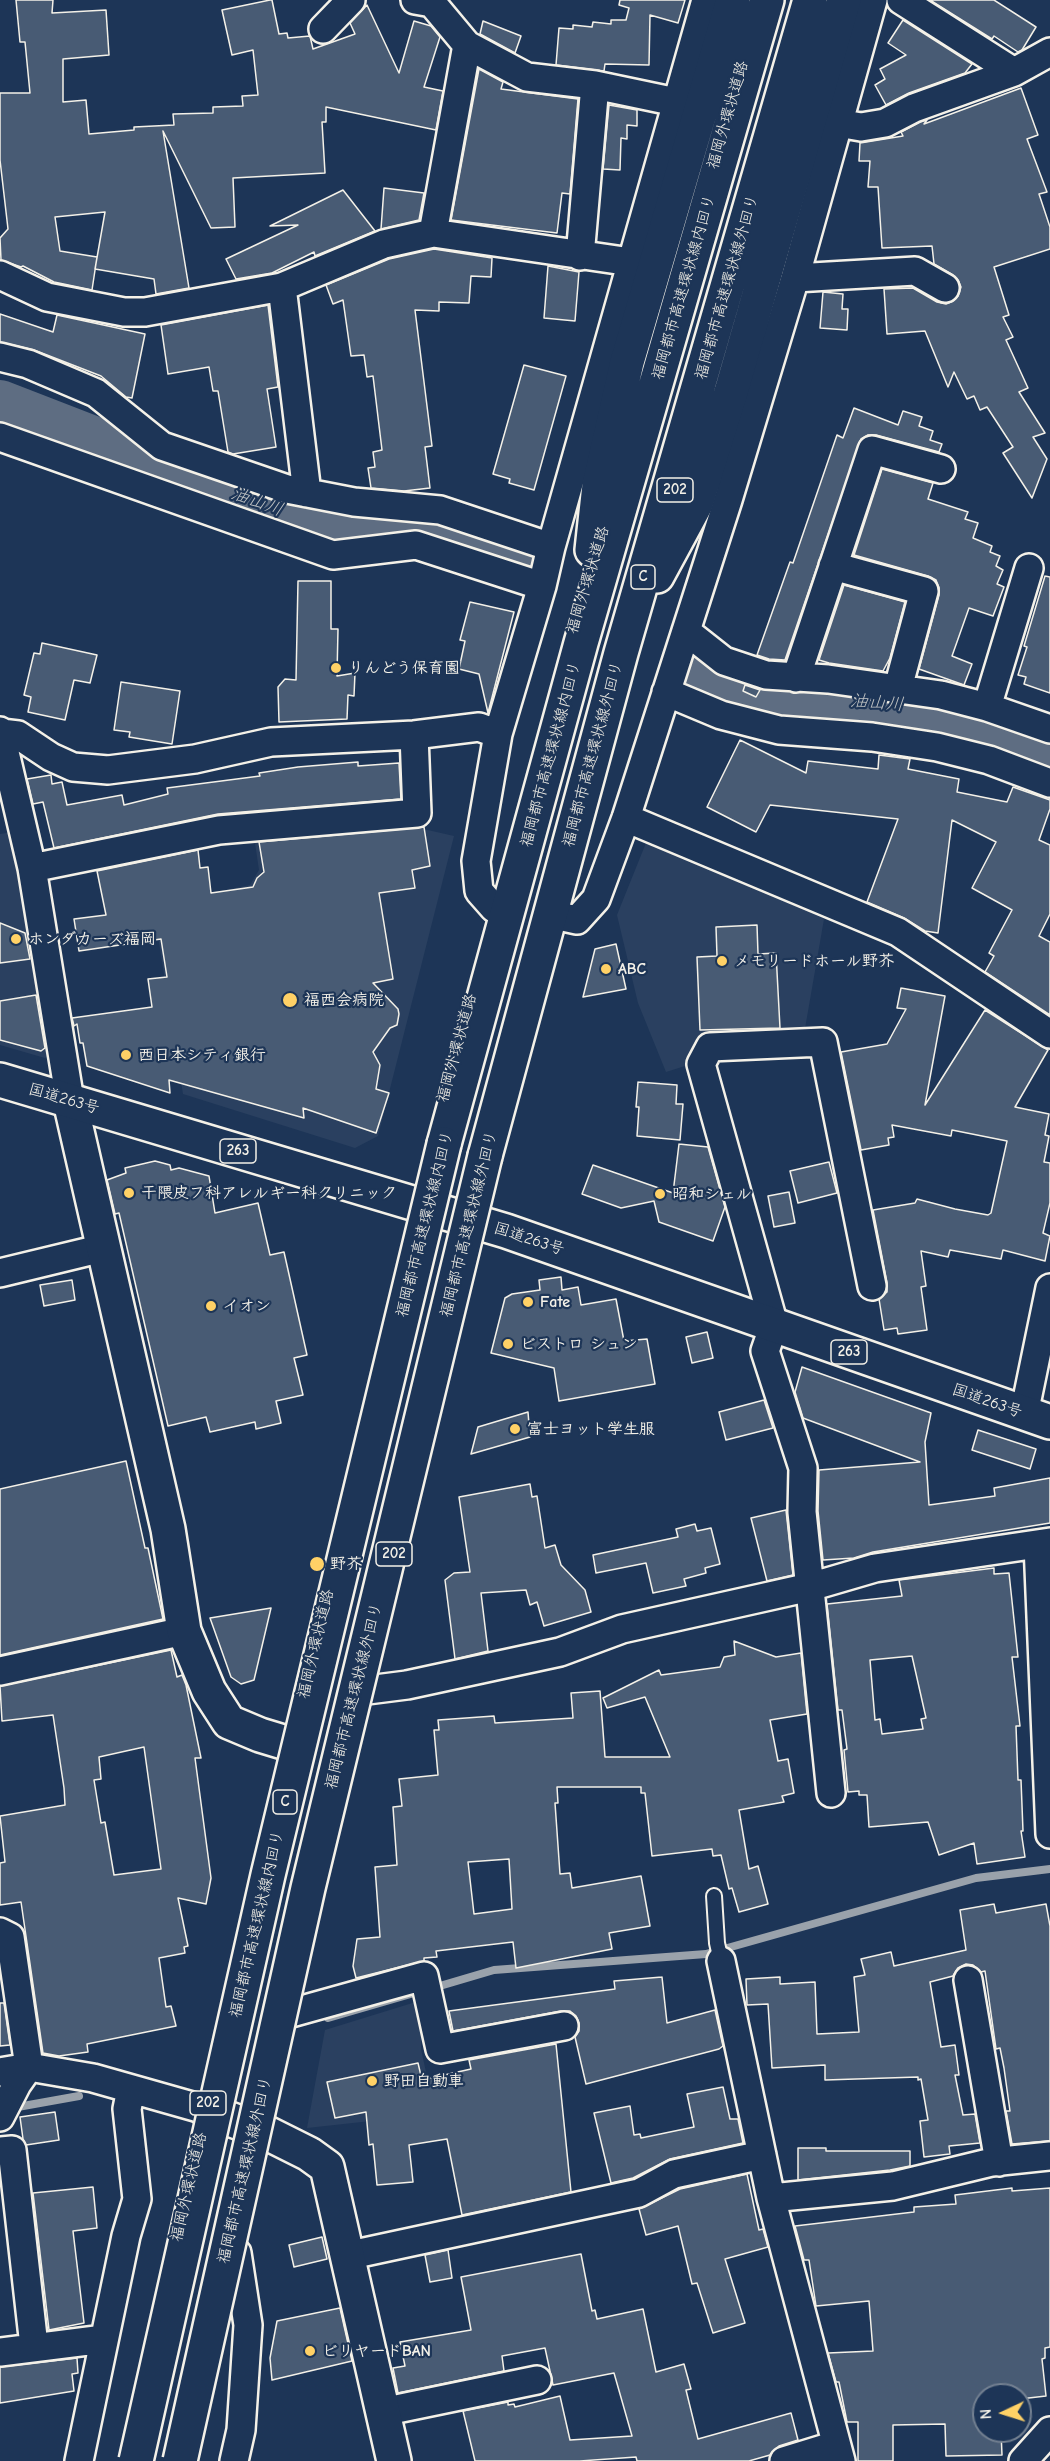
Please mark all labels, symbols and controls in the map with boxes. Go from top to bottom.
street label: 福岡外環状道路 [703,59,753,171]
street label: 福岡都市高速環状線内回り [648,192,720,382]
street label: 福岡都市高速環状線外回り [691,192,763,382]
road number: 202 [657,478,693,502]
water label: 油山川 [228,483,286,521]
street label: 福岡外環状道路 [562,524,614,636]
road number: C [631,565,655,589]
place label: りんどう保育園 [348,658,460,678]
street label: 福岡都市高速環状線内回り [517,659,585,849]
street label: 福岡都市高速環状線外回り [559,659,627,849]
marker: りんどう保育園 [329,661,343,675]
water label: 油山川 [849,690,905,716]
place label: ホンダカーズ福岡 [28,929,156,949]
marker: ホンダカーズ福岡 [9,932,23,946]
place label: メモリードホール野芥 [734,951,894,971]
marker: メモリードホール野芥 [715,954,729,968]
place label: ABC [618,959,646,979]
marker: ABC [599,962,613,976]
place label: 福西会病院 [304,990,384,1010]
marker: 福西会病院 [281,991,299,1009]
street label: 福岡外環状道路 [433,991,481,1105]
place label: 西日本シティ銀行 [138,1045,266,1065]
marker: 西日本シティ銀行 [119,1048,133,1062]
street label: 国道263号 [26,1080,102,1118]
street label: 福岡都市高速環状線内回り [392,1129,458,1319]
street label: 福岡都市高速環状線外回り [436,1129,502,1319]
road number: 263 [220,1139,256,1163]
place label: 干隈皮フ科アレルギー科クリニック [141,1183,397,1203]
place label: 昭和シェル [672,1184,752,1204]
marker: 干隈皮フ科アレルギー科クリニック [122,1186,136,1200]
marker: 昭和シェル [653,1187,667,1201]
street label: 国道263号 [491,1219,567,1259]
place label: Fate [540,1292,570,1312]
marker: Fate [521,1295,535,1309]
place label: イオン [223,1296,271,1316]
marker: イオン [204,1299,218,1313]
place label: ビストロ シュン [520,1334,638,1354]
marker: ビストロ シュン [501,1337,515,1351]
road number: 263 [831,1340,867,1364]
street label: 国道263号 [949,1380,1025,1422]
place label: 富士ヨット学生服 [527,1419,655,1439]
marker: 富士ヨット学生服 [508,1422,522,1436]
road number: 202 [376,1542,412,1566]
place label: 野芥 [330,1554,362,1574]
marker: 野芥 [308,1555,326,1573]
street label: 福岡外環状道路 [294,1587,338,1701]
street label: 福岡都市高速環状線外回り [321,1601,387,1791]
road number: C [273,1790,297,1814]
street label: 福岡都市高速環状線内回り [226,1828,288,2020]
place label: 野田自動車 [384,2071,464,2091]
street label: 福岡都市高速環状線外回り [214,2074,276,2266]
marker: 野田自動車 [365,2074,379,2088]
road number: 202 [190,2091,226,2115]
street label: 福岡外環状道路 [167,2130,211,2244]
place label: ビリヤードBAN [322,2341,431,2361]
marker: ビリヤードBAN [303,2344,317,2358]
north arrow [972,2383,1032,2443]
text: N [977,2408,995,2420]

